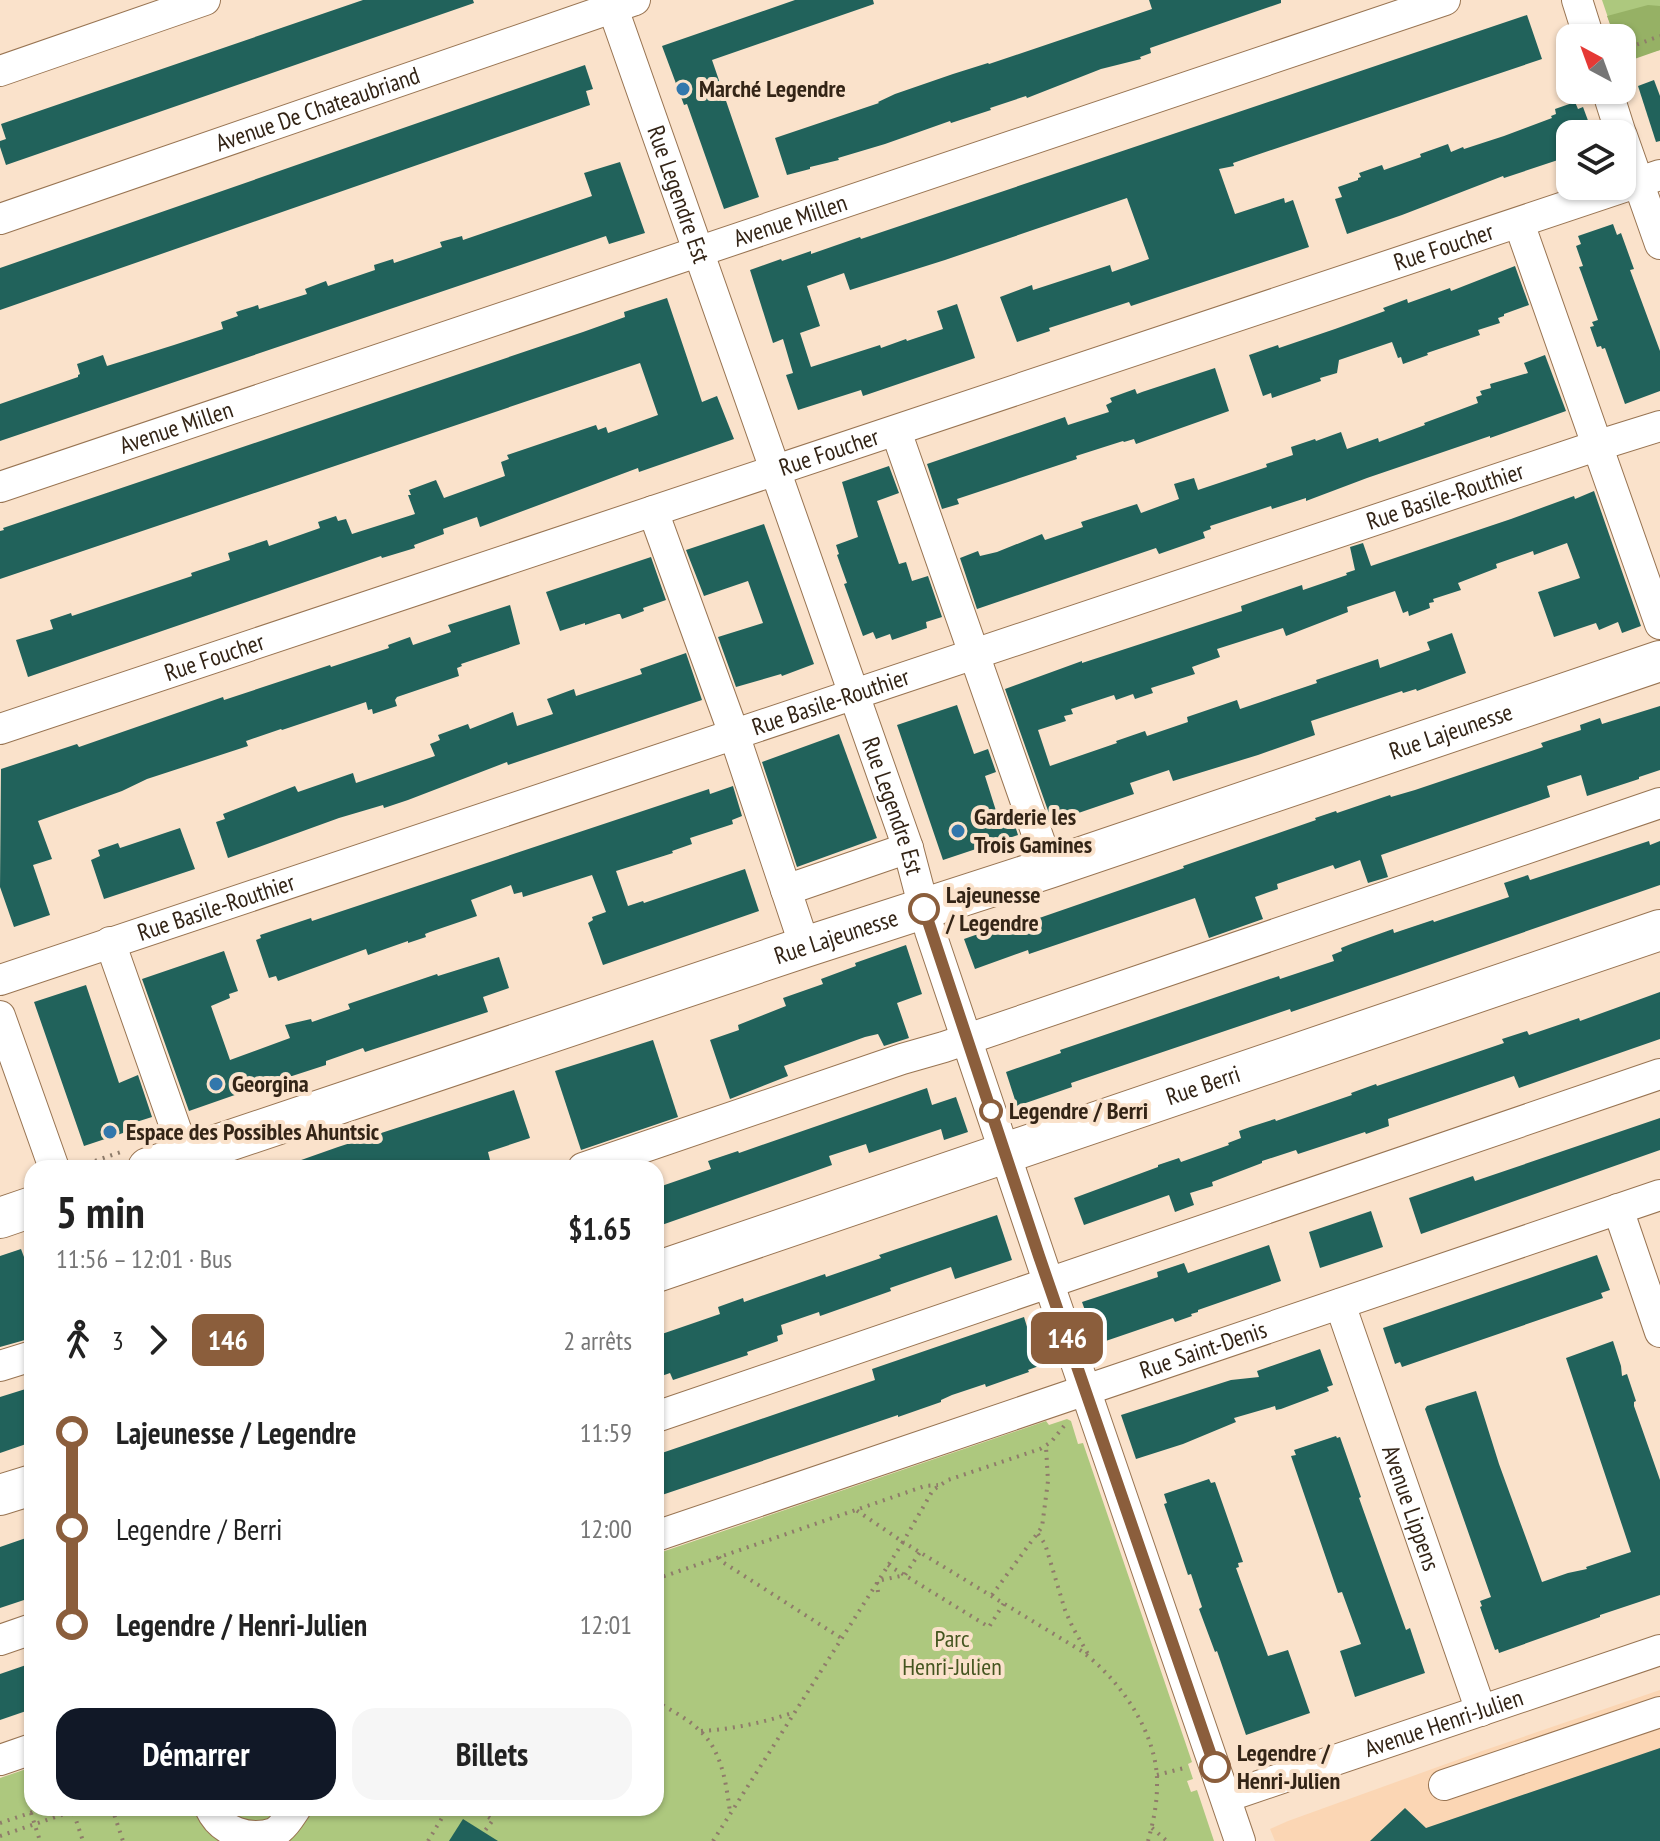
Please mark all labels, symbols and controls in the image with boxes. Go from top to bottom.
north arrow [1556,24,1636,104]
map controls [1556,24,1636,200]
street label: Avenue De Chateaubriand [211,59,424,158]
place label: Marché Legendre [699,73,846,104]
marker: Marché Legendre [674,80,692,98]
button: layers [1556,120,1636,200]
street label: Rue Legendre Est [640,121,717,267]
street label: Avenue Millen [729,187,851,254]
street label: Rue Foucher [1390,216,1498,278]
street label: Avenue Millen [115,394,237,461]
street label: Rue Foucher [775,421,883,483]
street label: Rue Basile-Routhier [1362,455,1528,537]
street label: Rue Foucher [160,626,269,688]
street label: Rue Basile-Routhier [748,661,914,742]
street label: Rue Lajeunesse [1385,696,1517,767]
street label: Rue Legendre Est [855,733,930,878]
place label: Garderie les Trois Gamines [974,801,1092,860]
marker: Garderie les Trois Gamines [949,822,967,840]
street label: Rue Basile-Routhier [133,866,299,948]
place label: Lajeunesse / Legendre [945,879,1041,938]
marker: Lajeunesse / Legendre [909,894,939,924]
street label: Rue Lajeunesse [770,902,902,971]
street label: Rue Berri [1162,1058,1244,1112]
place label: Georgina [232,1068,309,1099]
marker: Georgina [207,1075,225,1093]
place label: Legendre / Berri [1009,1095,1148,1126]
marker: Legendre / Berri [980,1100,1002,1122]
place label: Espace des Possibles Ahuntsic [126,1116,380,1147]
marker: Espace des Possibles Ahuntsic [101,1123,119,1141]
text: 5 min [56,1183,145,1240]
text: $1.65 [568,1209,632,1248]
text: 11:56 – 12:01 · Bus [56,1242,232,1275]
line badge: 146 [1021,1312,1113,1364]
street label: Rue Saint-Denis [1136,1314,1271,1386]
icon: walk [56,1318,100,1362]
icon: forward [136,1318,180,1362]
text: 146 [1047,1319,1087,1356]
text: 146 [208,1321,248,1358]
text: 3 [112,1324,124,1357]
text: 2 arrêts [563,1324,632,1357]
text: Lajeunesse / Legendre [116,1413,356,1452]
text: 11:59 [580,1416,632,1449]
street label: Avenue Lippens [1375,1441,1447,1575]
text: Legendre / Berri [116,1509,282,1548]
text: 12:00 [580,1512,632,1545]
text: Legendre / Henri-Julien [116,1605,367,1644]
text: 12:01 [580,1608,632,1641]
park label: Parc Henri-Julien [902,1623,1002,1682]
street label: Avenue Henri-Julien [1360,1682,1527,1764]
button: Démarrer [56,1708,336,1800]
button: Billets [352,1708,632,1800]
place label: Legendre / Henri-Julien [1237,1737,1340,1796]
marker: Legendre / Henri-Julien [1200,1752,1230,1782]

